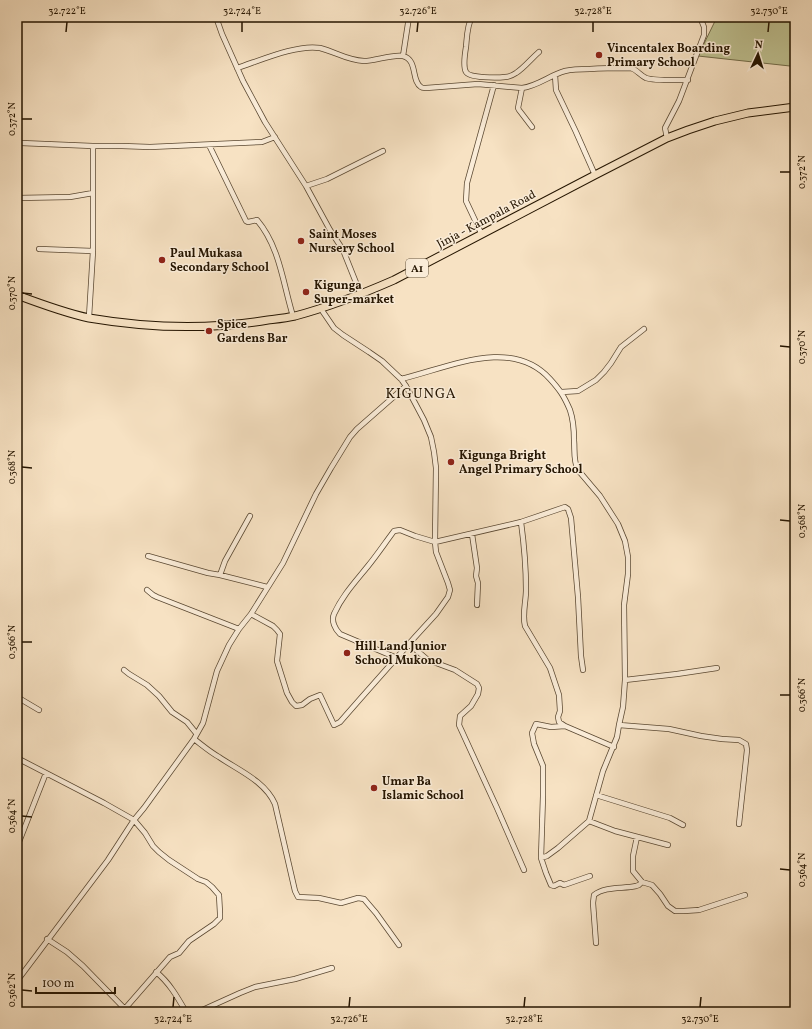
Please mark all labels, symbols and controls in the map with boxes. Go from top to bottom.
text: 32.722°E [48,4,86,18]
text: 32.724°E [223,4,261,18]
text: 32.726°E [399,4,437,18]
text: 32.728°E [574,4,612,18]
text: 32.730°E [750,4,788,18]
north arrow [738,34,778,74]
text: N [754,38,763,53]
place label: Vincentalex Boarding Primary School [607,41,730,71]
marker: Vincentalex Boarding Primary School [594,50,604,60]
text: 0.372°N [5,101,19,136]
text: 0.372°N [795,154,809,189]
street label: Jinja - Kampala Road [434,187,539,253]
place label: Saint Moses Nursery School [309,227,395,257]
marker: Saint Moses Nursery School [296,236,306,246]
place label: Paul Mukasa Secondary School [170,246,269,276]
marker: Paul Mukasa Secondary School [157,255,167,265]
road number: A1 [406,259,428,277]
text: 0.370°N [5,275,19,310]
place label: Kigunga Super-market [314,278,395,308]
marker: Kigunga Super-market [301,287,311,297]
place label: Spice Gardens Bar [217,317,288,347]
marker: Spice Gardens Bar [204,326,214,336]
text: 0.370°N [795,329,809,364]
district label: KIGUNGA [385,385,457,404]
place label: Kigunga Bright Angel Primary School [459,448,583,478]
text: 0.368°N [5,449,19,484]
marker: Kigunga Bright Angel Primary School [446,457,456,467]
text: 0.368°N [795,503,809,538]
text: 0.366°N [5,624,19,659]
place label: Hill Land Junior School Mukono [355,639,447,669]
marker: Hill Land Junior School Mukono [342,648,352,658]
text: 0.366°N [795,677,809,712]
place label: Umar Ba Islamic School [382,774,464,804]
marker: Umar Ba Islamic School [369,783,379,793]
text: 0.364°N [5,798,19,833]
text: 0.364°N [795,852,809,887]
scale bar [36,969,115,995]
text: 0.362°N [5,972,19,1007]
text: 100 m [42,976,75,992]
text: 32.724°E [154,1012,192,1026]
text: 32.726°E [330,1012,368,1026]
text: 32.728°E [505,1012,543,1026]
text: 32.730°E [681,1012,719,1026]

